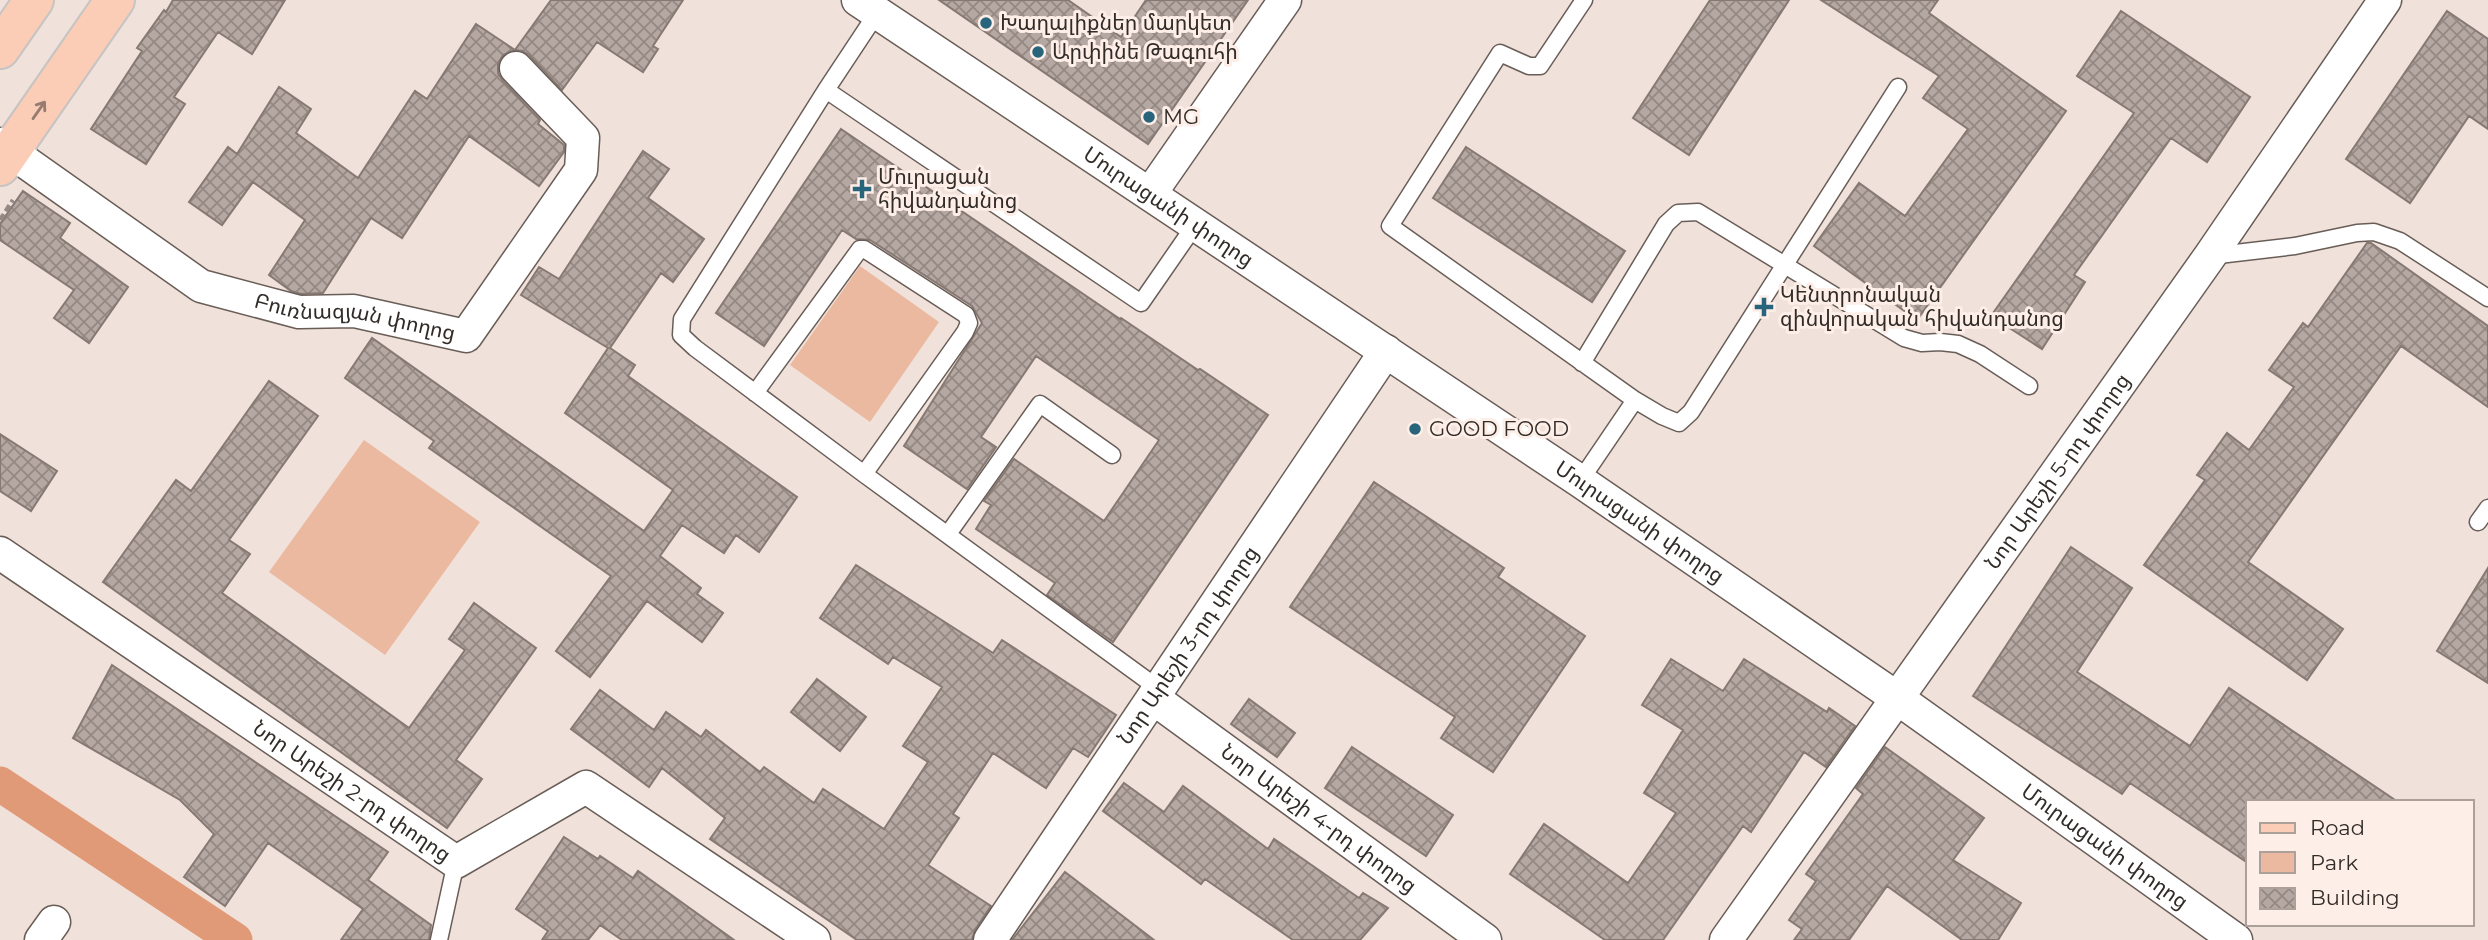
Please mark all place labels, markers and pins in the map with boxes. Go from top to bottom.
place label: Խաղալիքներ մարկետ [1000,10,1232,35]
marker: Խաղալիքներ մարկետ [978,15,994,31]
place label: Արփինե Թագուհի [1052,39,1238,64]
marker: Արփինե Թագուհի [1030,44,1046,60]
place label: MG [1163,104,1199,129]
marker: MG [1141,109,1157,125]
place label: Մուրացան հիվանդանոց [878,164,1017,213]
marker: Մուրացան հիվանդանոց [852,179,872,199]
place label: Կենտրոնական զինվորական հիվանդանոց [1780,282,2064,331]
marker: Կենտրոնական զինվորական հիվանդանոց [1754,297,1774,317]
place label: GOOD FOOD [1429,416,1569,441]
marker: GOOD FOOD [1407,421,1423,437]

